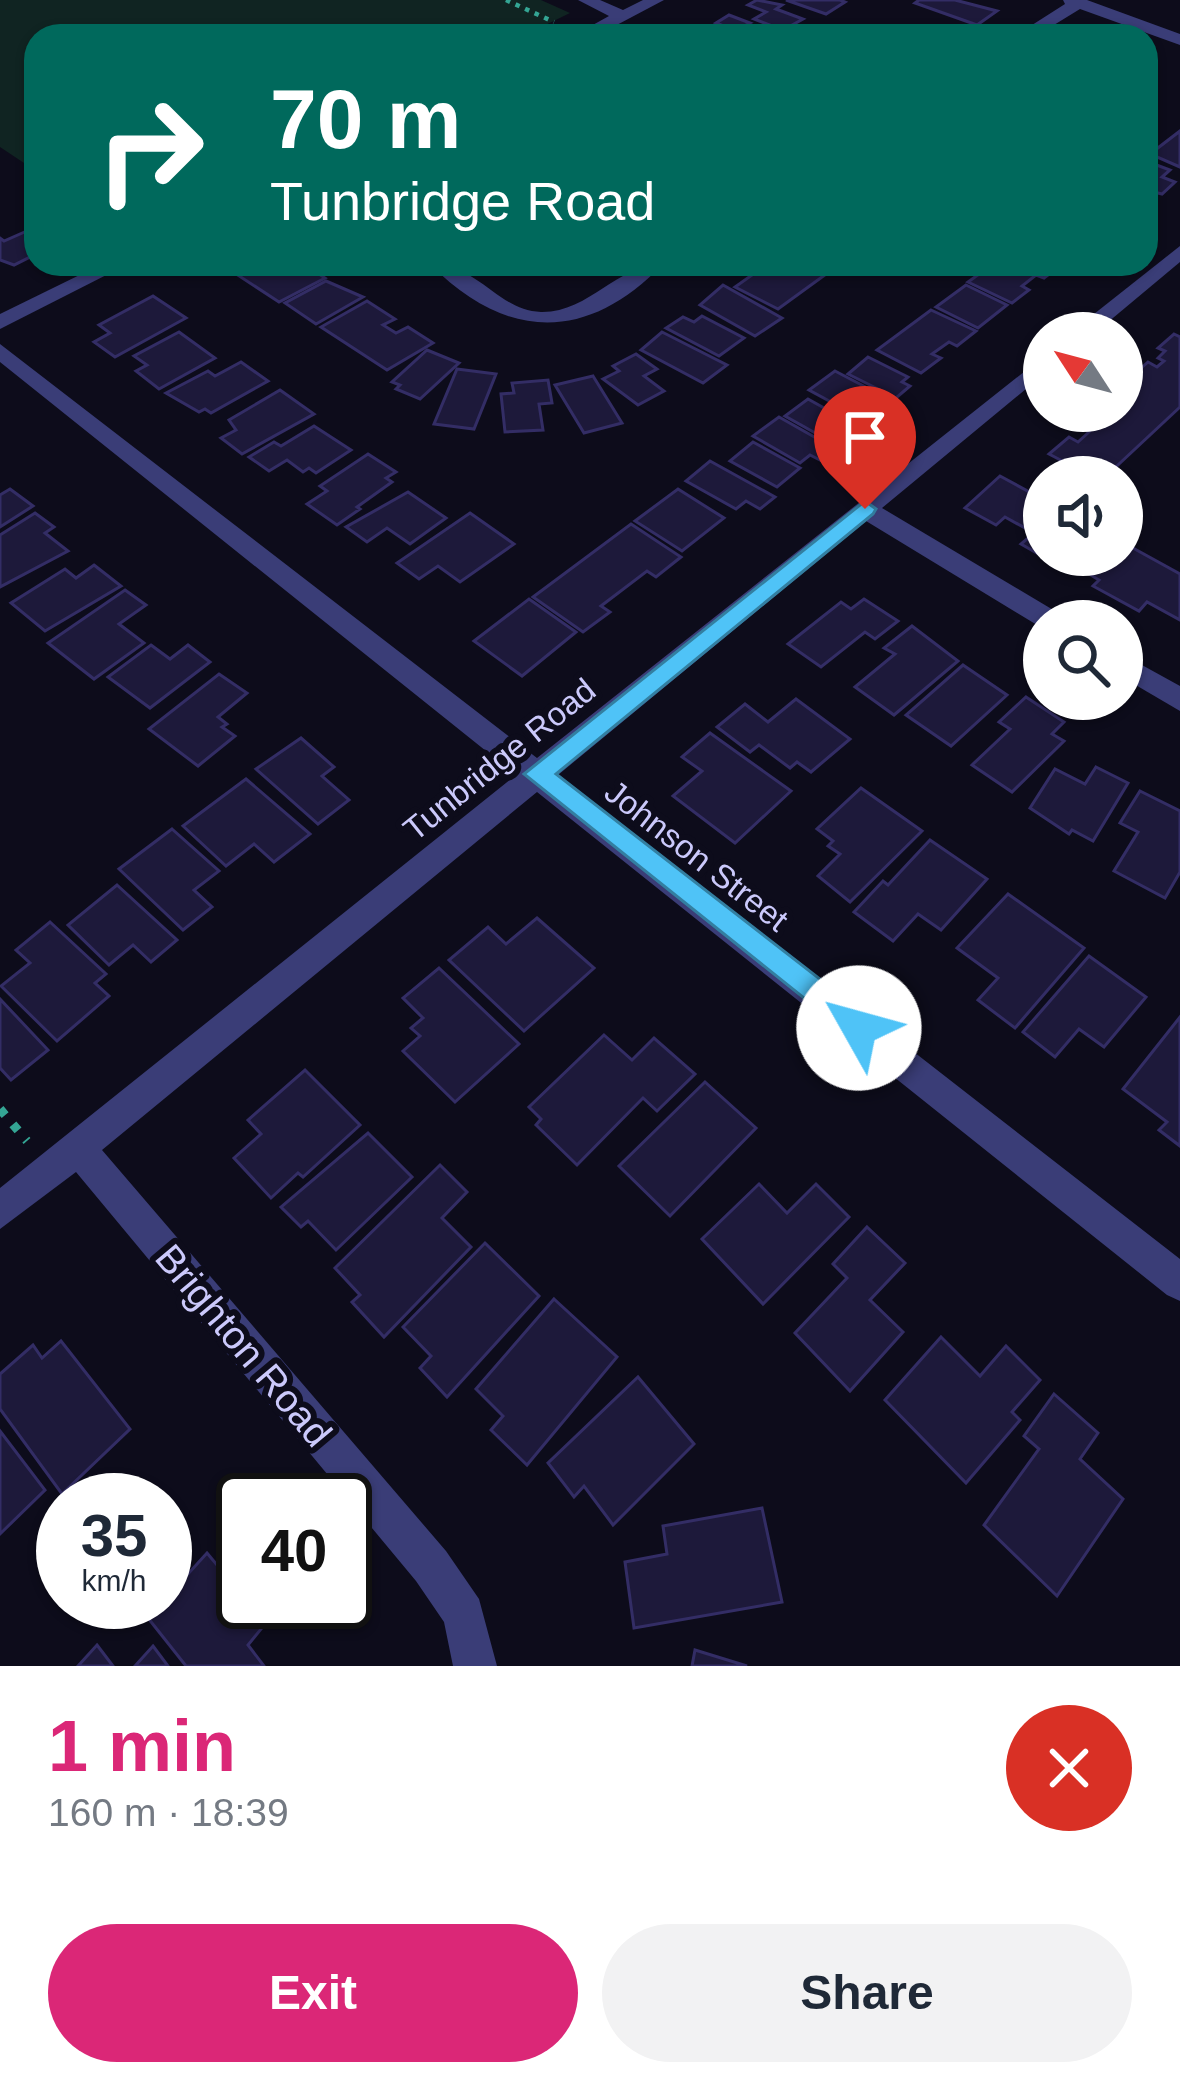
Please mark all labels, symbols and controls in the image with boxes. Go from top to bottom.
icon: right [72,72,228,228]
text: 70 m [270,72,461,166]
text: Tunbridge Road [270,171,655,231]
north arrow [1023,312,1143,432]
map controls [1023,312,1143,720]
pin [814,386,916,509]
icon: arrive [832,404,898,470]
button: sound [1023,456,1143,576]
button: search [1023,600,1143,720]
street label: Tunbridge Road [396,671,602,848]
street label: Johnson Street [598,772,796,938]
position arrow [796,965,922,1091]
street label: Brighton Road [147,1236,340,1455]
speed limit sign: 40 [216,1473,372,1629]
text: 35 [81,1502,147,1569]
text: km/h [81,1564,147,1597]
button: close [1006,1705,1132,1831]
text: 1 min [48,1706,236,1786]
text: 160 m · 18:39 [48,1791,289,1834]
button: Exit [48,1924,578,2062]
button: Share [602,1924,1132,2062]

